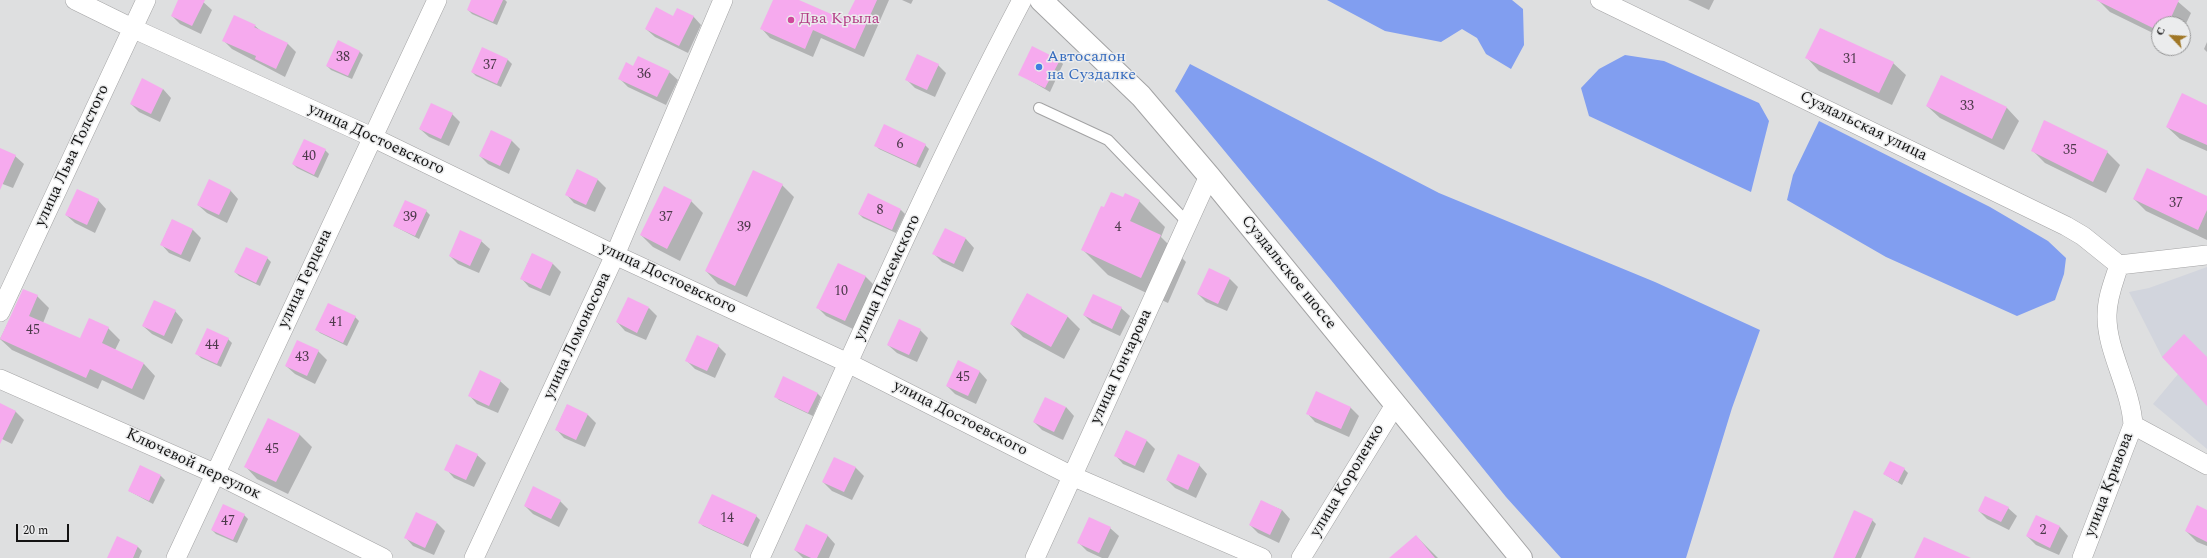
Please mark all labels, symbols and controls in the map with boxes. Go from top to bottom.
place label: Два Крыла [799,10,880,30]
marker: Два Крыла [786,15,796,25]
north arrow [2151,16,2191,56]
text: С [2151,24,2170,38]
place label: Автосалон на Суздалке [1047,48,1136,86]
house number: 38 [336,50,350,66]
house number: 31 [1843,52,1857,68]
house number: 37 [483,58,497,74]
marker: Автосалон на Суздалке [1034,62,1044,72]
house number: 36 [637,67,651,83]
street label: улица Льва Толстого [32,82,114,230]
street label: Суздальская улица [1796,88,1930,166]
house number: 33 [1960,99,1974,115]
street label: улица Достоевского [305,100,447,180]
house number: 6 [897,137,903,153]
house number: 35 [2063,143,2077,159]
house number: 40 [302,149,316,165]
house number: 37 [2169,196,2183,212]
house number: 8 [877,203,883,219]
house number: 39 [403,210,417,226]
house number: 37 [659,210,673,226]
street label: улица Писемского [850,212,926,344]
street label: Суздальское шоссе [1236,212,1340,334]
house number: 39 [737,220,751,236]
house number: 4 [1115,220,1121,236]
street label: улица Герцена [275,226,337,332]
street label: улица Достоевского [597,239,739,319]
street label: улица Ломоносова [540,269,616,403]
house number: 10 [834,284,848,300]
street label: улица Гончарова [1087,307,1157,427]
house number: 41 [329,315,343,331]
house number: 45 [26,323,40,339]
house number: 44 [205,338,219,354]
house number: 43 [295,350,309,366]
house number: 45 [956,370,970,386]
street label: улица Достоевского [890,377,1030,461]
street label: улица Короленко [1307,421,1389,541]
street label: Ключевой переулок [123,425,263,505]
street label: улица Кривова [2081,430,2139,540]
house number: 45 [265,442,279,458]
house number: 14 [720,511,734,527]
house number: 47 [221,514,235,530]
scale bar [18,516,71,542]
text: 20 m [23,521,48,540]
house number: 2 [2040,523,2046,539]

